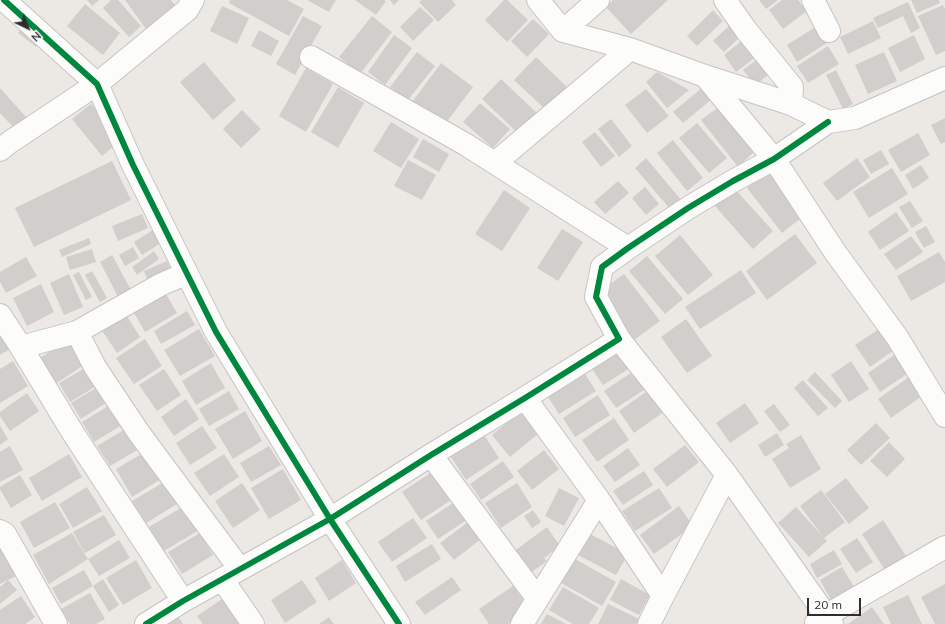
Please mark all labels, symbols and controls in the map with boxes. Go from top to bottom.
north arrow [8,8,48,48]
text: N [28,29,44,45]
scale bar [809,590,863,616]
text: 20 m [814,597,842,612]

